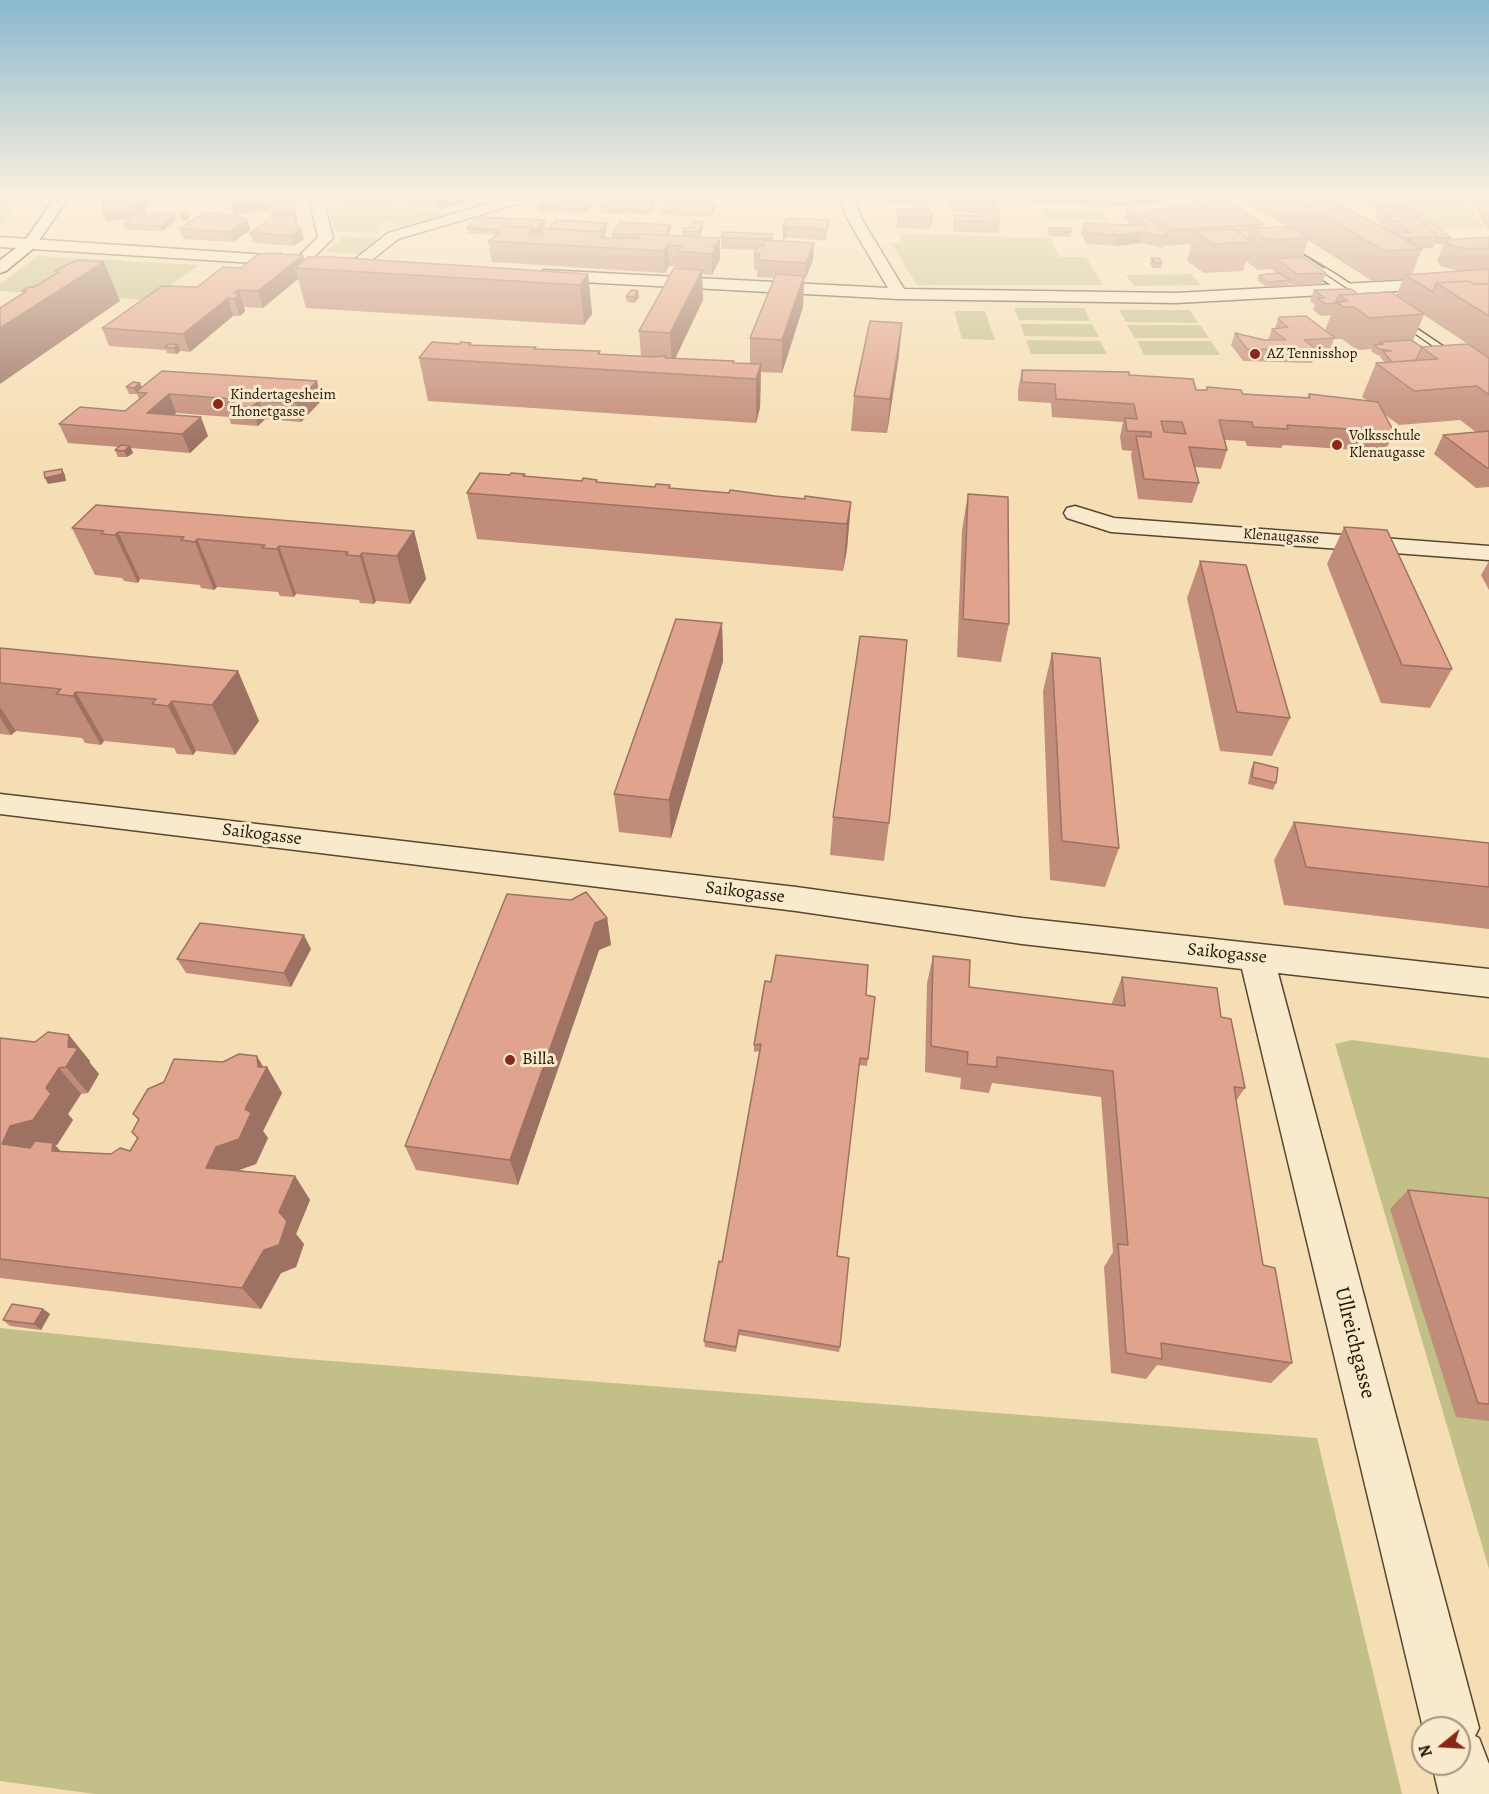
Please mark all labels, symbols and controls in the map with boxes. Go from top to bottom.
place label: AZ Tennisshop [1267,345,1357,363]
marker: AZ Tennisshop [1248,347,1262,361]
place label: Kindertagesheim Thonetgasse [230,386,336,421]
marker: Kindertagesheim Thonetgasse [211,397,225,411]
place label: Volksschule Klenaugasse [1349,427,1425,462]
marker: Volksschule Klenaugasse [1330,438,1344,452]
street label: Klenaugasse [1242,525,1320,549]
street label: Saikogasse [221,819,303,851]
street label: Saikogasse [704,877,786,909]
street label: Saikogasse [1186,939,1268,969]
place label: Billa [522,1049,555,1071]
marker: Billa [503,1053,517,1067]
street label: Ullreichgasse [1328,1285,1380,1401]
north arrow [1411,1716,1471,1776]
text: N [1414,1742,1438,1760]

